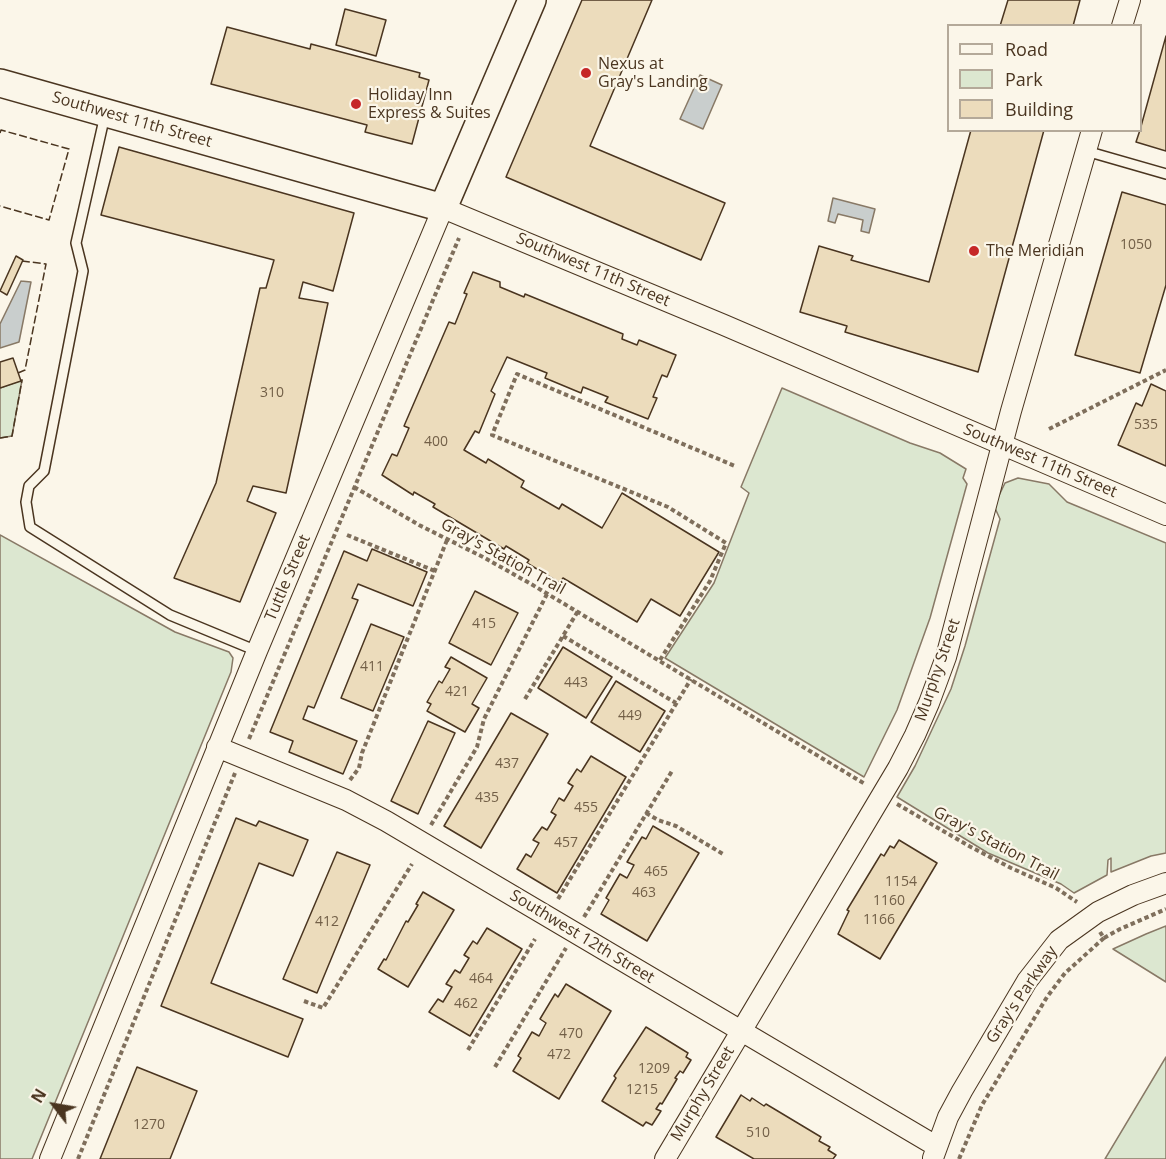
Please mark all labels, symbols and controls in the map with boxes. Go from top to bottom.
legend [947,24,1142,132]
text: Road [1005,37,1048,61]
place label: Nexus at Gray's Landing [598,54,708,92]
marker: Nexus at Gray's Landing [579,66,593,80]
text: Park [1005,67,1043,91]
place label: Holiday Inn Express & Suites [368,85,491,123]
street label: Southwest 11th Street [50,88,214,152]
marker: Holiday Inn Express & Suites [349,97,363,111]
text: Building [1005,97,1073,121]
street label: Southwest 11th Street [513,229,673,311]
house number: 1050 [1120,237,1152,253]
place label: The Meridian [986,241,1084,261]
marker: The Meridian [967,244,981,258]
house number: 310 [260,385,284,401]
house number: 535 [1134,417,1158,433]
street label: Southwest 11th Street [960,420,1120,502]
house number: 400 [424,434,448,450]
street label: Gray's Station Trail [437,515,569,599]
street label: Tuttle Street [261,532,315,624]
house number: 415 [472,616,496,632]
street label: Murphy Street [911,616,965,724]
house number: 411 [360,659,384,675]
house number: 443 [564,675,588,691]
house number: 421 [445,684,469,700]
house number: 449 [618,708,642,724]
house number: 437 [495,756,519,772]
house number: 435 [475,790,499,806]
house number: 455 [574,800,598,816]
street label: Gray's Station Trail [930,803,1062,885]
house number: 457 [554,835,578,851]
house number: 465 [644,864,668,880]
house number: 1154 [885,874,917,890]
house number: 463 [632,885,656,901]
street label: Southwest 12th Street [506,886,658,988]
house number: 1160 [873,893,905,909]
house number: 1166 [863,912,895,928]
house number: 412 [315,914,339,930]
street label: Gray's Parkway [982,943,1062,1047]
house number: 464 [469,971,493,987]
house number: 462 [454,996,478,1012]
house number: 470 [559,1026,583,1042]
street label: Murphy Street [667,1043,739,1145]
house number: 472 [547,1047,571,1063]
house number: 1209 [638,1061,670,1077]
north arrow [24,1075,84,1135]
house number: 1215 [626,1082,658,1098]
text: N [26,1084,51,1107]
house number: 1270 [133,1117,165,1133]
house number: 510 [746,1125,770,1141]

